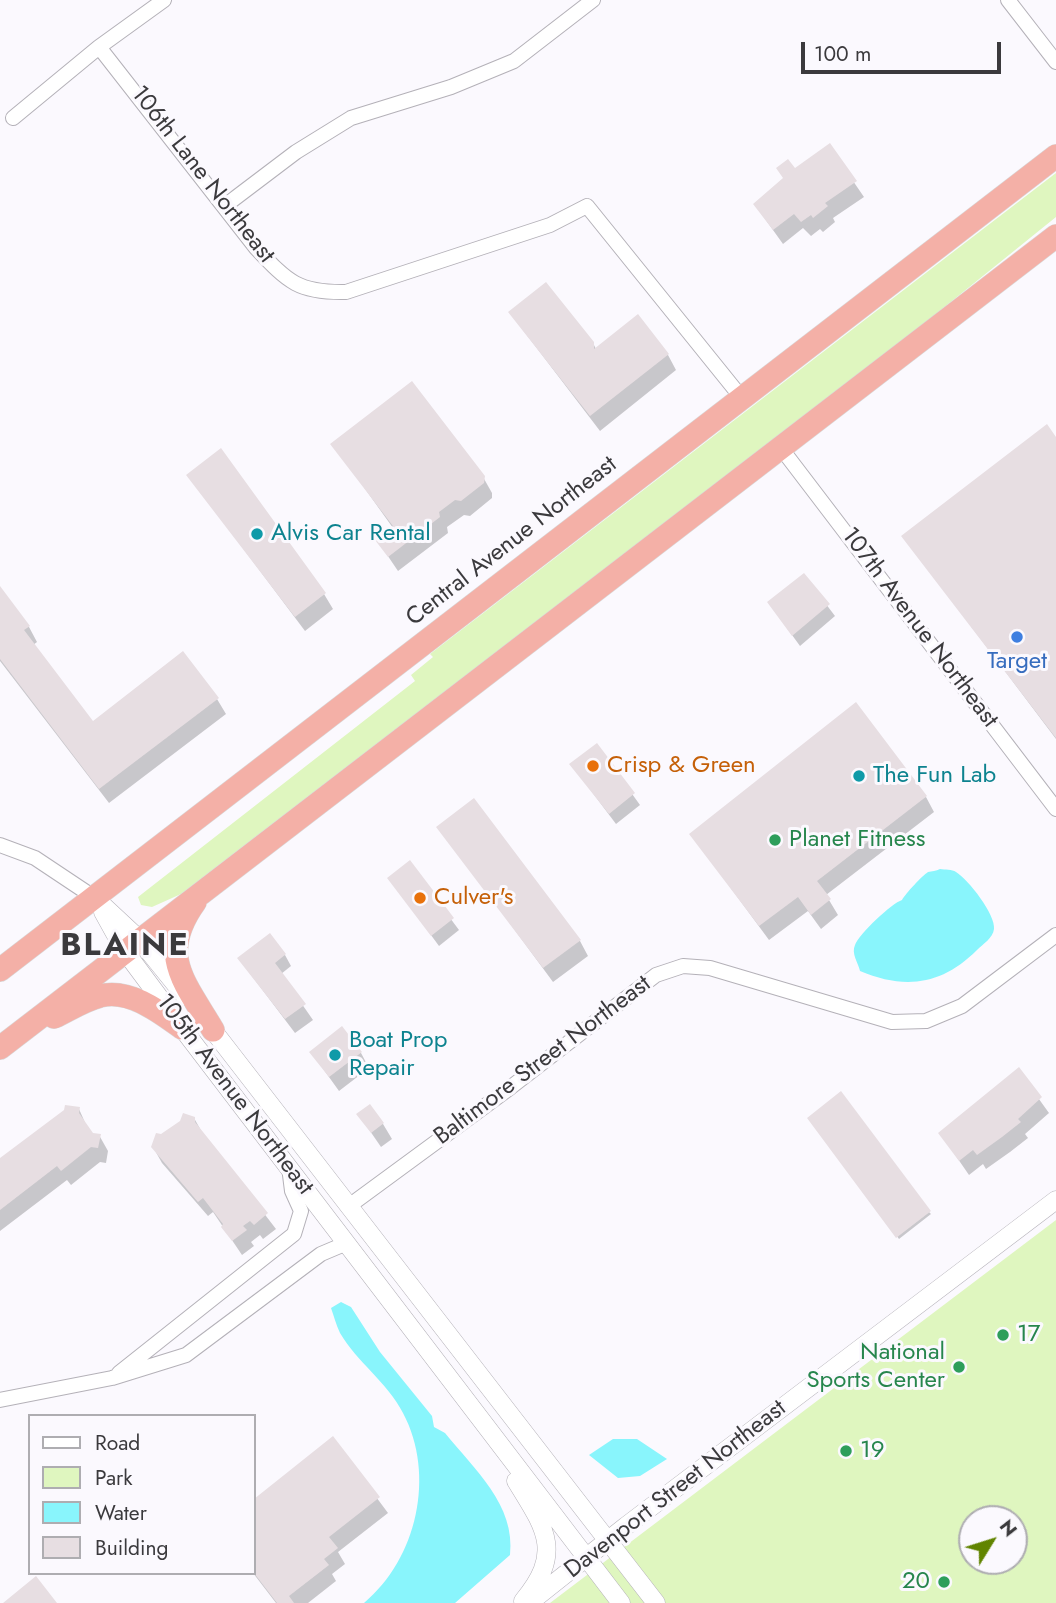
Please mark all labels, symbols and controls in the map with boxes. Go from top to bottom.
scale bar [804,28,1004,72]
text: 100 m [814,39,871,69]
street label: 106th Lane Northeast [124,81,280,269]
street label: Central Avenue Northeast [401,451,623,633]
place label: Alvis Car Rental [271,520,431,548]
street label: 107th Avenue Northeast [834,522,1004,734]
marker: Alvis Car Rental [249,526,265,542]
marker: Target [1009,629,1025,645]
place label: Target [987,648,1047,676]
place label: Crisp & Green [607,752,756,780]
marker: Crisp & Green [585,758,601,774]
place label: The Fun Lab [873,762,996,790]
marker: The Fun Lab [851,768,867,784]
place label: Planet Fitness [789,826,925,854]
marker: Planet Fitness [767,832,783,848]
place label: Culver's [434,884,513,912]
marker: Culver's [412,890,428,906]
district label: BLAINE [61,928,189,966]
street label: Baltimore Street Northeast [429,970,657,1152]
street label: 105th Avenue Northeast [149,989,319,1201]
place label: Boat Prop Repair [349,1027,447,1083]
marker: Boat Prop Repair [327,1047,343,1063]
place label: 17 [1017,1321,1040,1349]
marker: 17 [995,1327,1011,1343]
place label: National Sports Center [806,1339,945,1395]
marker: National Sports Center [951,1359,967,1375]
street label: Davenport Street Northeast [560,1395,792,1585]
legend [28,1414,256,1575]
text: Road [95,1428,140,1458]
place label: 19 [860,1437,885,1465]
marker: 19 [838,1443,854,1459]
text: Park [95,1463,132,1493]
text: Water [95,1498,147,1528]
north arrow [958,1505,1028,1575]
text: N [993,1514,1024,1542]
text: Building [95,1533,168,1563]
place label: 20 [902,1568,930,1596]
marker: 20 [936,1574,952,1590]

